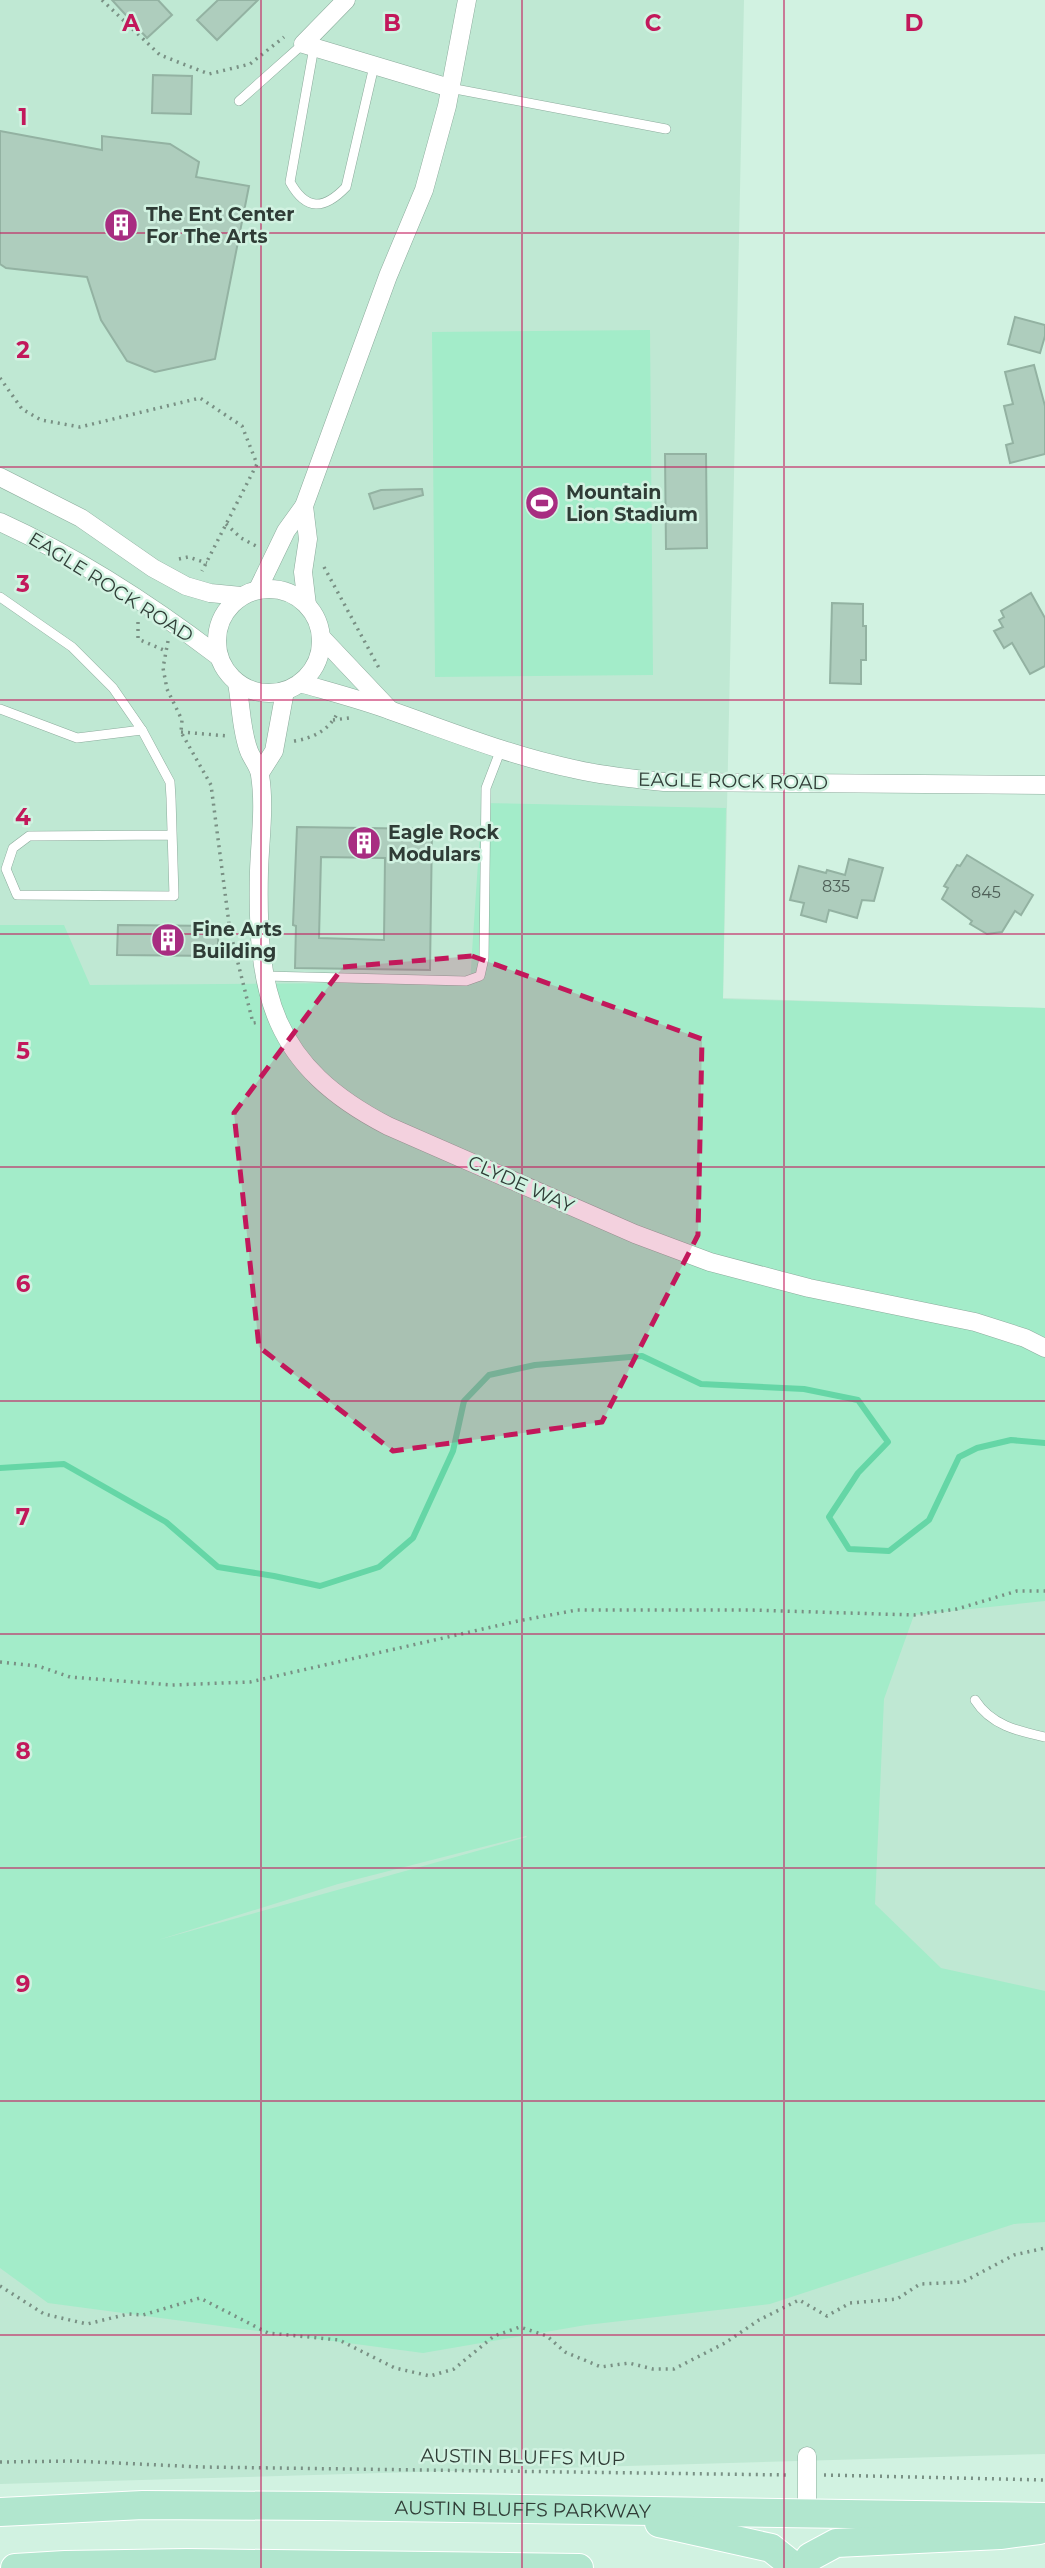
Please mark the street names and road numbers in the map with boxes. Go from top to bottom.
street label: EAGLE ROCK ROAD [24,527,198,647]
street label: EAGLE ROCK ROAD [638,768,828,794]
street label: CLYDE WAY [464,1150,578,1218]
street label: AUSTIN BLUFFS MUP [420,2444,626,2470]
street label: AUSTIN BLUFFS PARKWAY [395,2496,652,2523]

